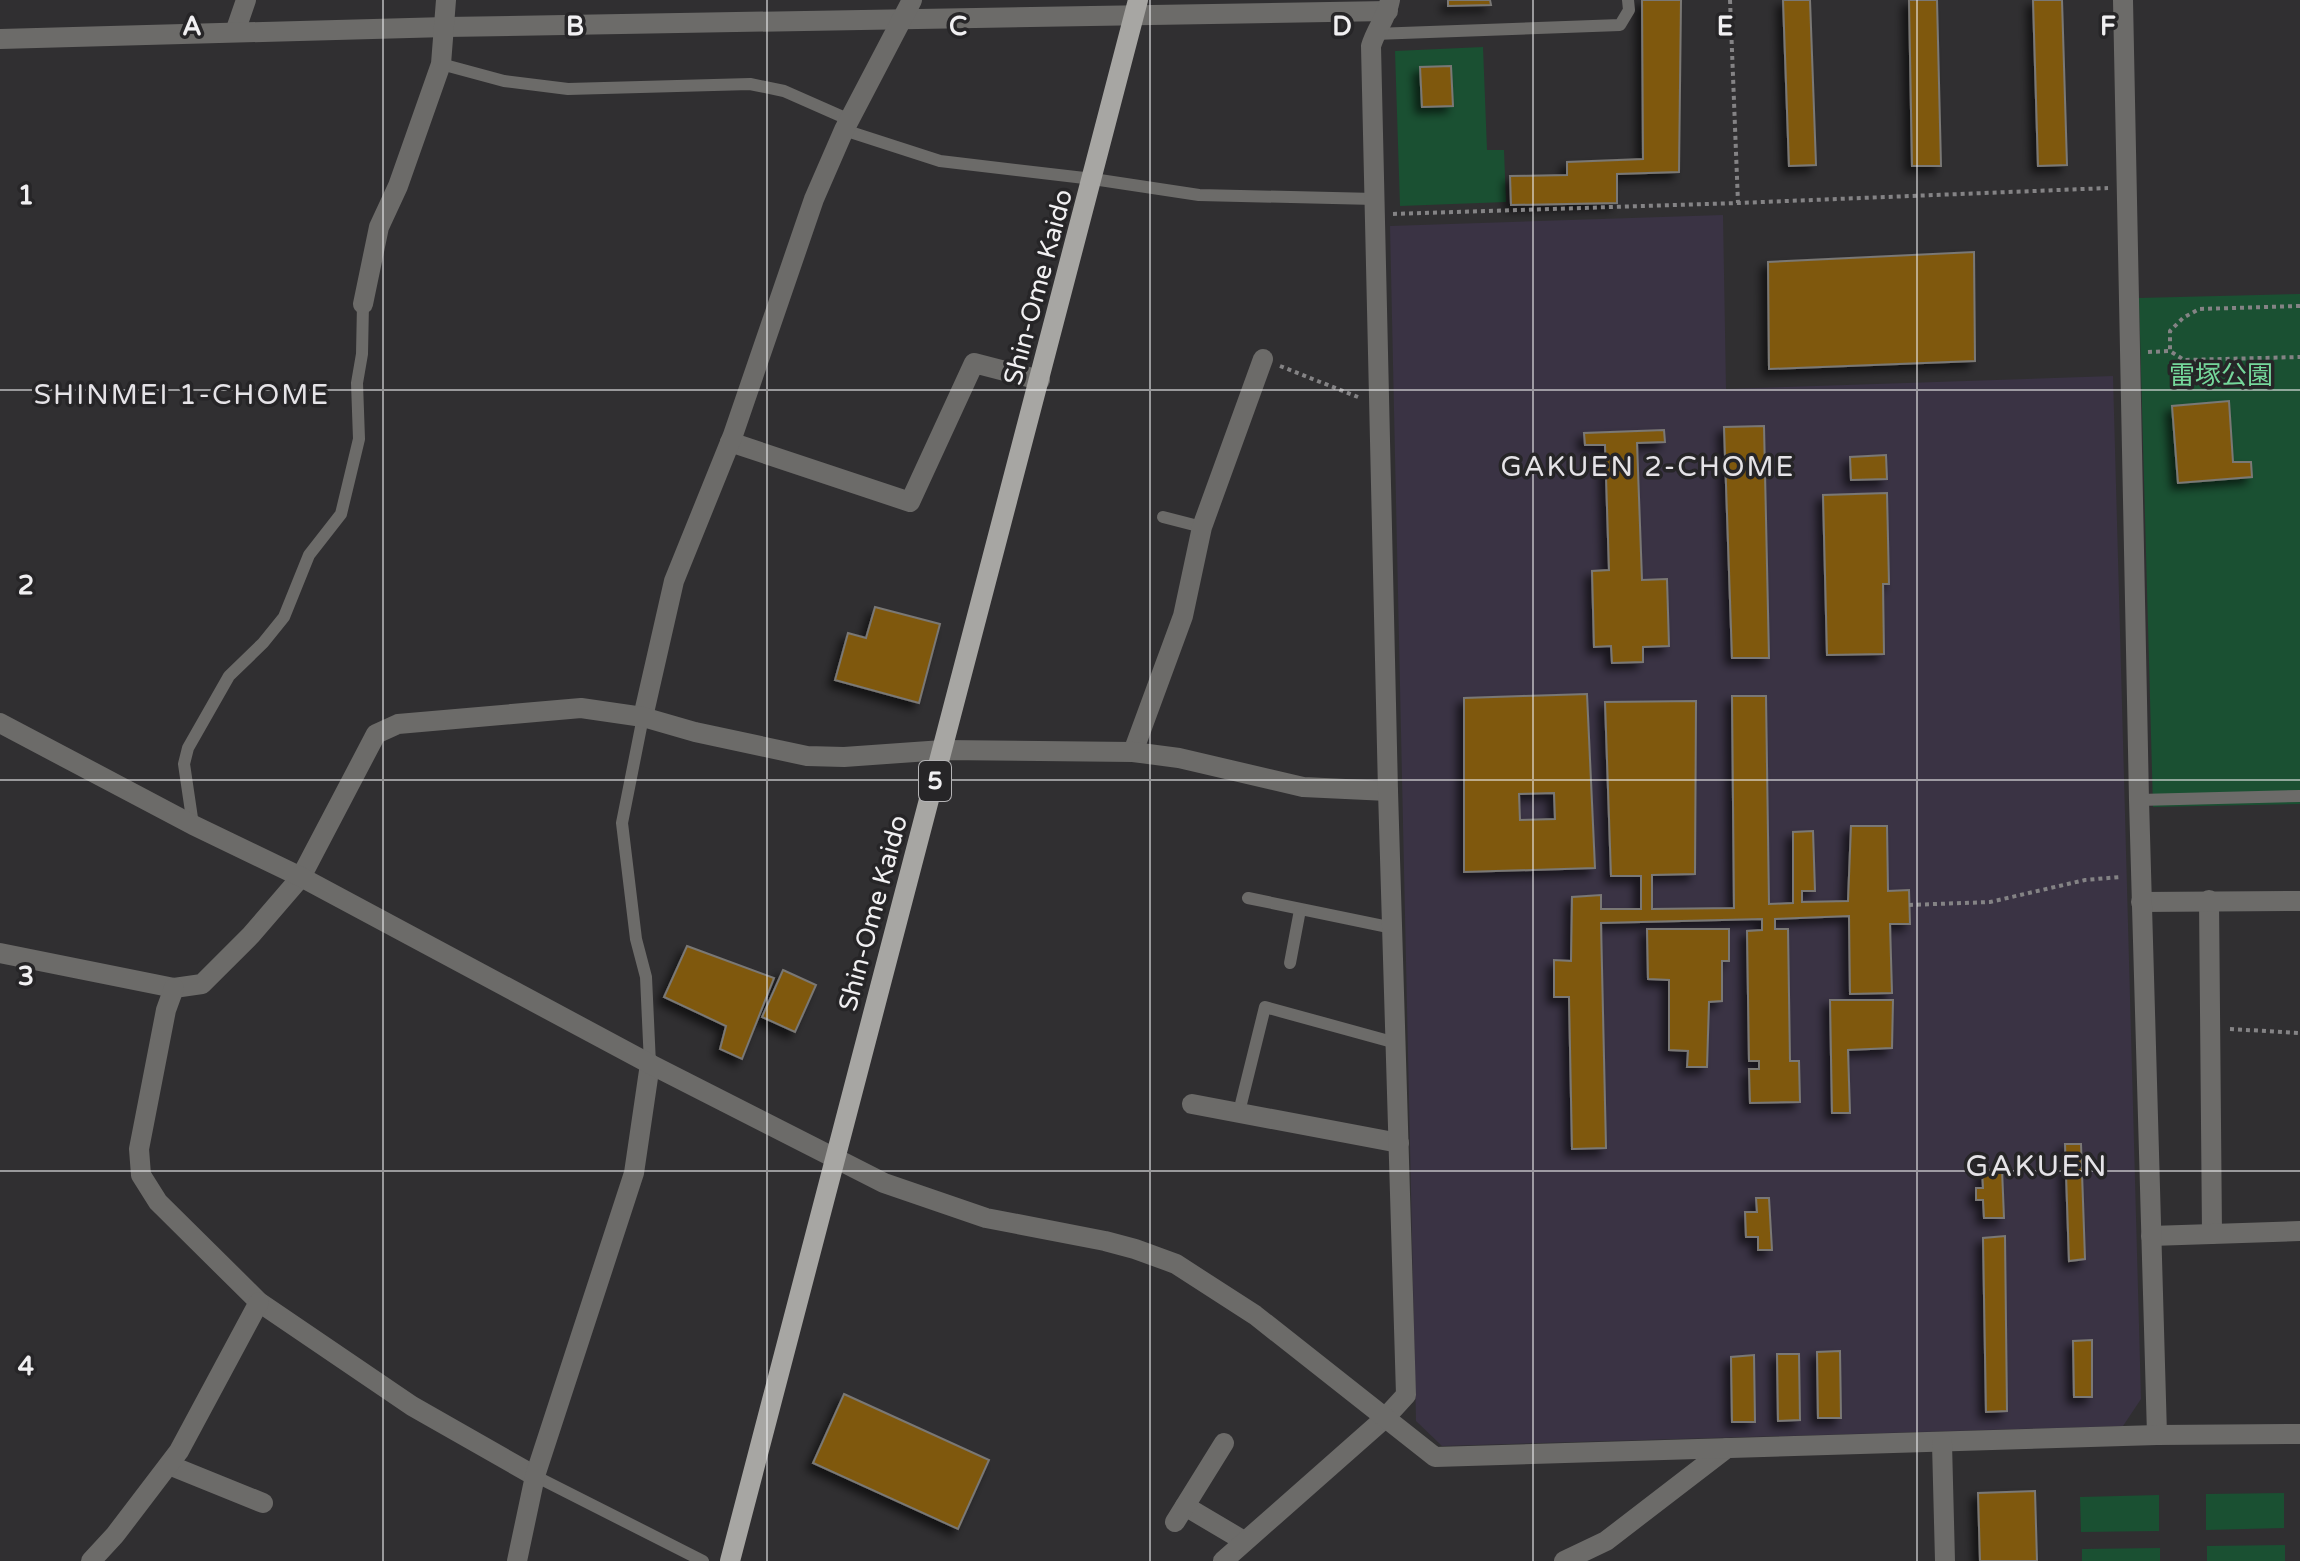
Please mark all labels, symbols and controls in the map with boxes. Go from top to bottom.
text: A [182,11,202,42]
text: B [566,11,584,42]
text: C [949,11,967,42]
text: D [1332,11,1352,42]
text: E [1717,11,1733,42]
text: F [2100,11,2116,42]
text: 1 [18,180,34,211]
street label: Shin-Ome Kaido [997,186,1079,388]
park label: 雷塚公園 [2169,360,2273,391]
district label: SHINMEI 1-CHOME [34,378,330,412]
district label: GAKUEN 2-CHOME [1501,450,1795,484]
text: 2 [18,570,34,601]
road number: 5 [919,761,951,801]
street label: Shin-Ome Kaido [832,812,914,1014]
text: 3 [18,961,34,992]
district label: GAKUEN [1965,1148,2109,1185]
text: 4 [18,1351,34,1382]

